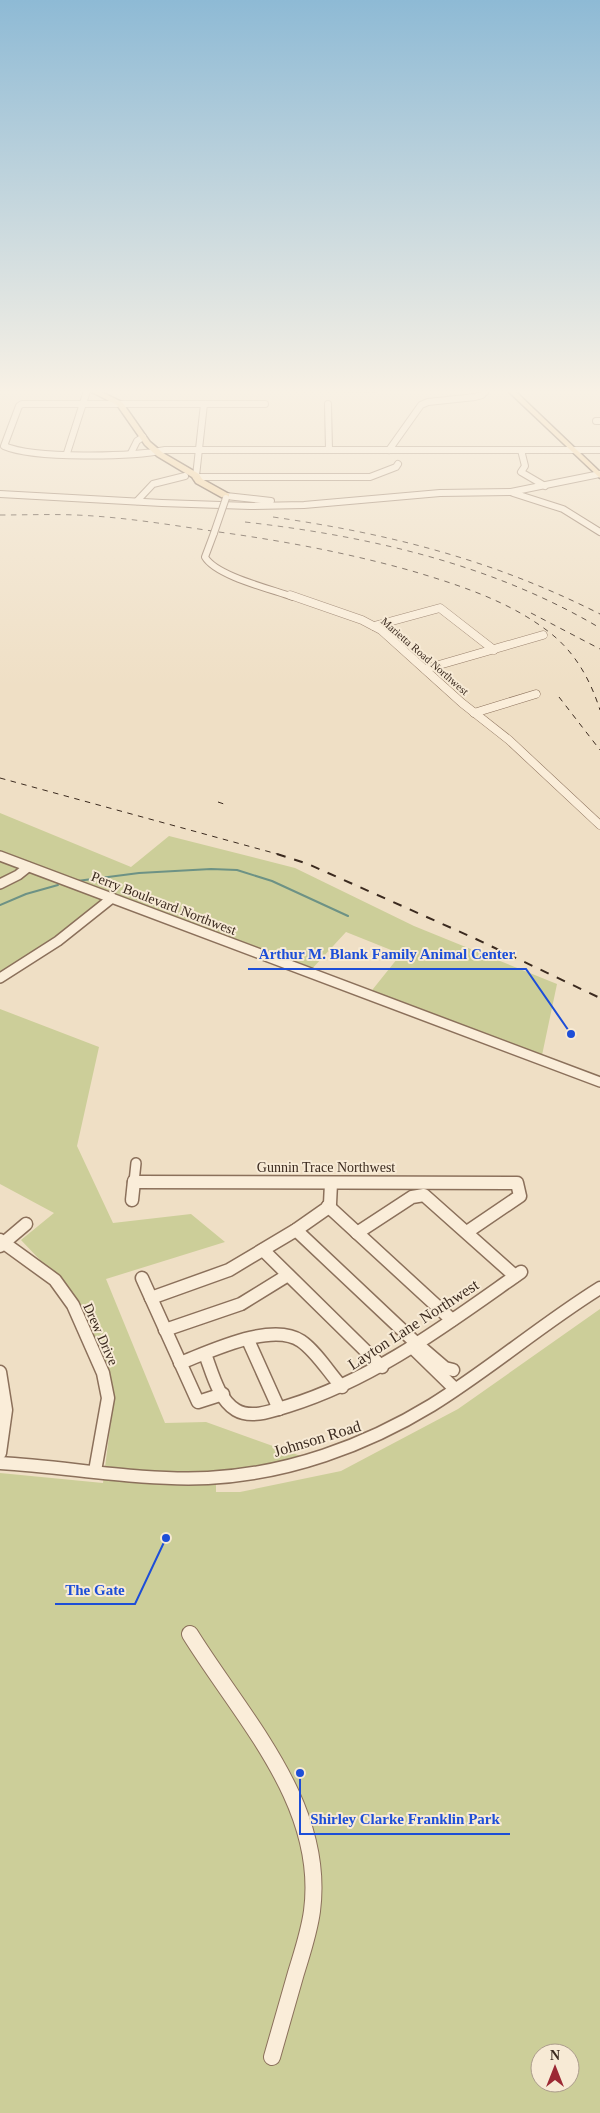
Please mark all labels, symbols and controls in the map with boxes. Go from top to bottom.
street label: Marietta Road Northwest [379,615,471,697]
street label: Perry Boulevard Northwest [89,869,238,938]
callout: Arthur M. Blank Family Animal Center [248,939,526,969]
text: Arthur M. Blank Family Animal Center [259,946,516,962]
street label: Gunnin Trace Northwest [257,1160,395,1175]
street label: Layton Lane Northwest [345,1276,483,1374]
street label: Drew Drive [80,1301,121,1368]
street label: Johnson Road [272,1417,363,1460]
callout: The Gate [55,1574,135,1604]
text: The Gate [65,1582,125,1598]
callout: Shirley Clarke Franklin Park [300,1804,510,1834]
text: Shirley Clarke Franklin Park [310,1811,500,1827]
north arrow [530,2043,580,2093]
text: N [550,2048,560,2063]

